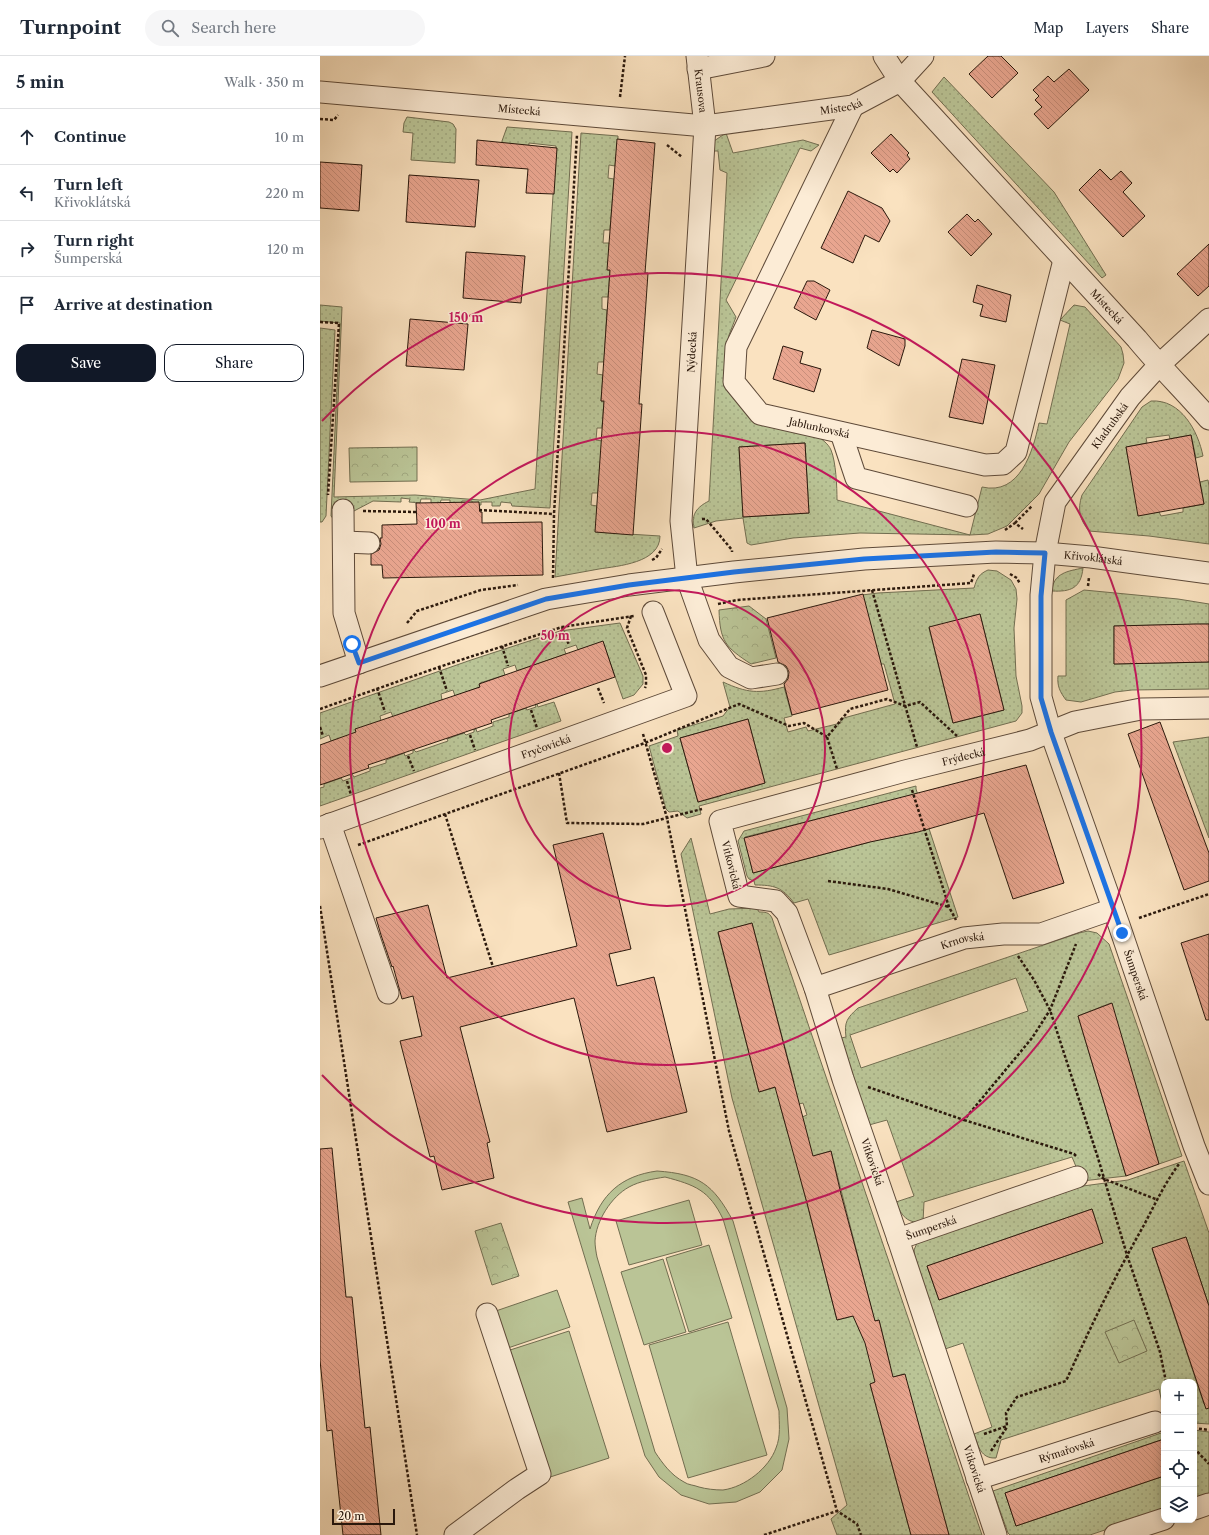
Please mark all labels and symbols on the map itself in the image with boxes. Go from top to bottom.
street label: Krausova [692,68,710,114]
street label: Místecká [819,95,865,117]
street label: Místecká [497,101,542,118]
street label: Místecká [1088,286,1127,327]
text: 150 m [449,310,483,325]
street label: Nýdecká [684,330,700,373]
street label: Kladrubská [1089,400,1131,452]
street label: Jablunkovská [786,414,852,441]
text: 100 m [425,516,461,531]
street label: Křivoklátská [1063,548,1124,568]
text: 50 m [540,628,570,643]
route start [343,635,361,653]
street label: Fryčovická [519,731,573,761]
centre of rings [660,741,674,755]
street label: Frýdecká [941,745,987,768]
street label: Vítkovická [718,838,743,891]
route end [1113,924,1131,942]
street label: Krnovská [939,929,985,952]
street label: Šumperská [1121,948,1151,1003]
street label: Vítkovická [857,1136,886,1188]
street label: Šumperská [904,1213,959,1242]
street label: Rýmařovská [1037,1435,1097,1465]
street label: Vítkovická [960,1443,988,1495]
scale bar [332,1507,395,1526]

